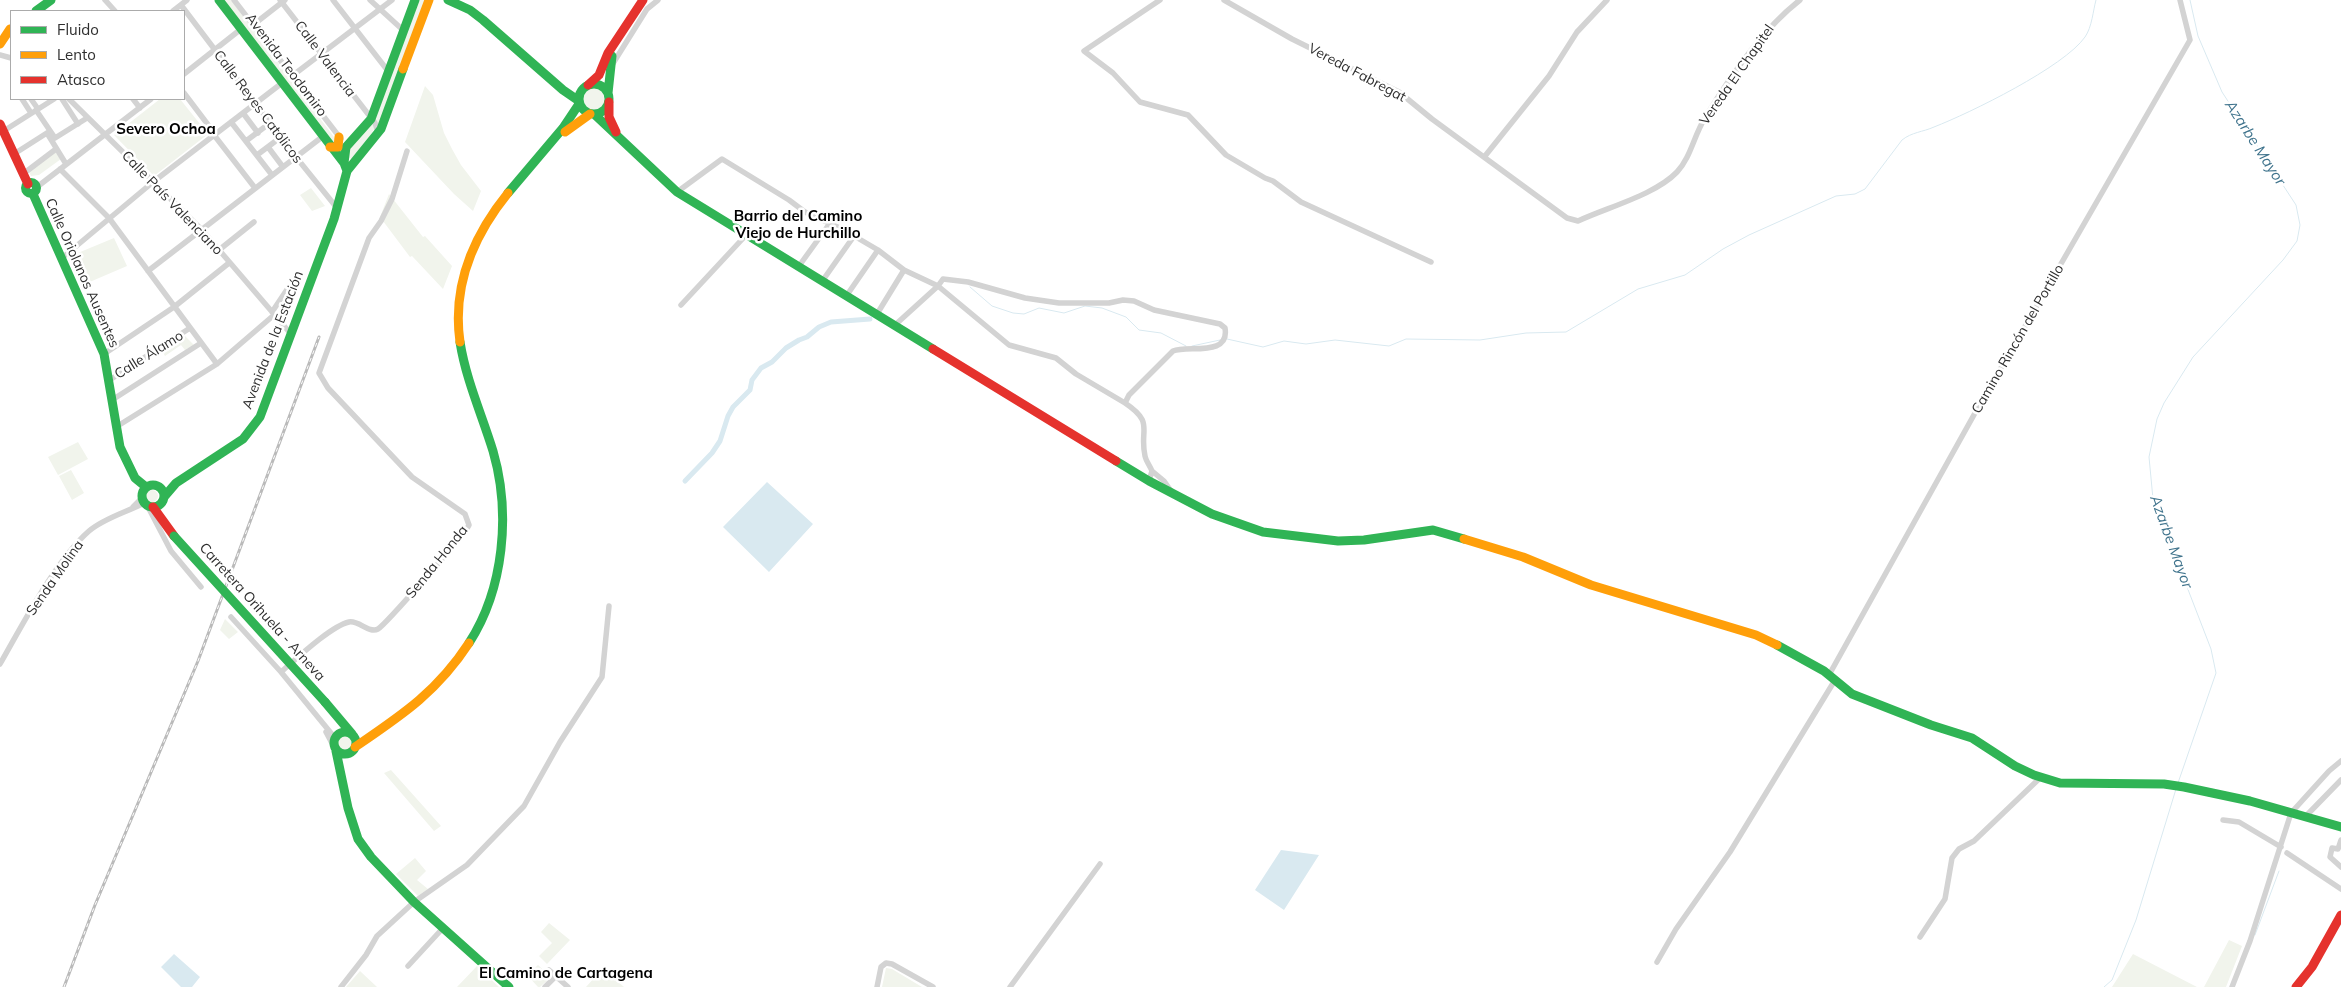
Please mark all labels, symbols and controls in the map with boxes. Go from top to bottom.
legend [10,10,185,100]
street label: Avenida Teodomiro [242,10,330,120]
street label: Calle Valencia [291,18,359,100]
text: Fluido [57,20,99,39]
street label: Vereda El Chapitel [1696,22,1778,128]
street label: Vereda Fabregat [1305,40,1409,106]
text: Lento [57,45,96,64]
street label: Calle Reyes Católicos [210,47,306,167]
text: Atasco [57,70,105,89]
water label: Azarbe Mayor [2221,97,2289,189]
district label: Severo Ochoa [116,120,216,138]
street label: Calle País Valenciano [118,147,226,259]
street label: Calle Oriolanos Ausentes [41,196,123,350]
district label: Barrio del Camino Viejo de Hurchillo [734,207,862,242]
street label: Camino Rincón del Portillo [1968,262,2068,416]
street label: Avenida de la Estación [239,269,307,411]
street label: Calle Álamo [111,327,187,383]
water label: Azarbe Mayor [2146,493,2196,591]
street label: Senda Honda [403,522,471,602]
street label: Senda Molina [23,537,87,619]
street label: Carretera Orihuela - Arneva [196,540,328,684]
district label: El Camino de Cartagena [479,964,653,982]

